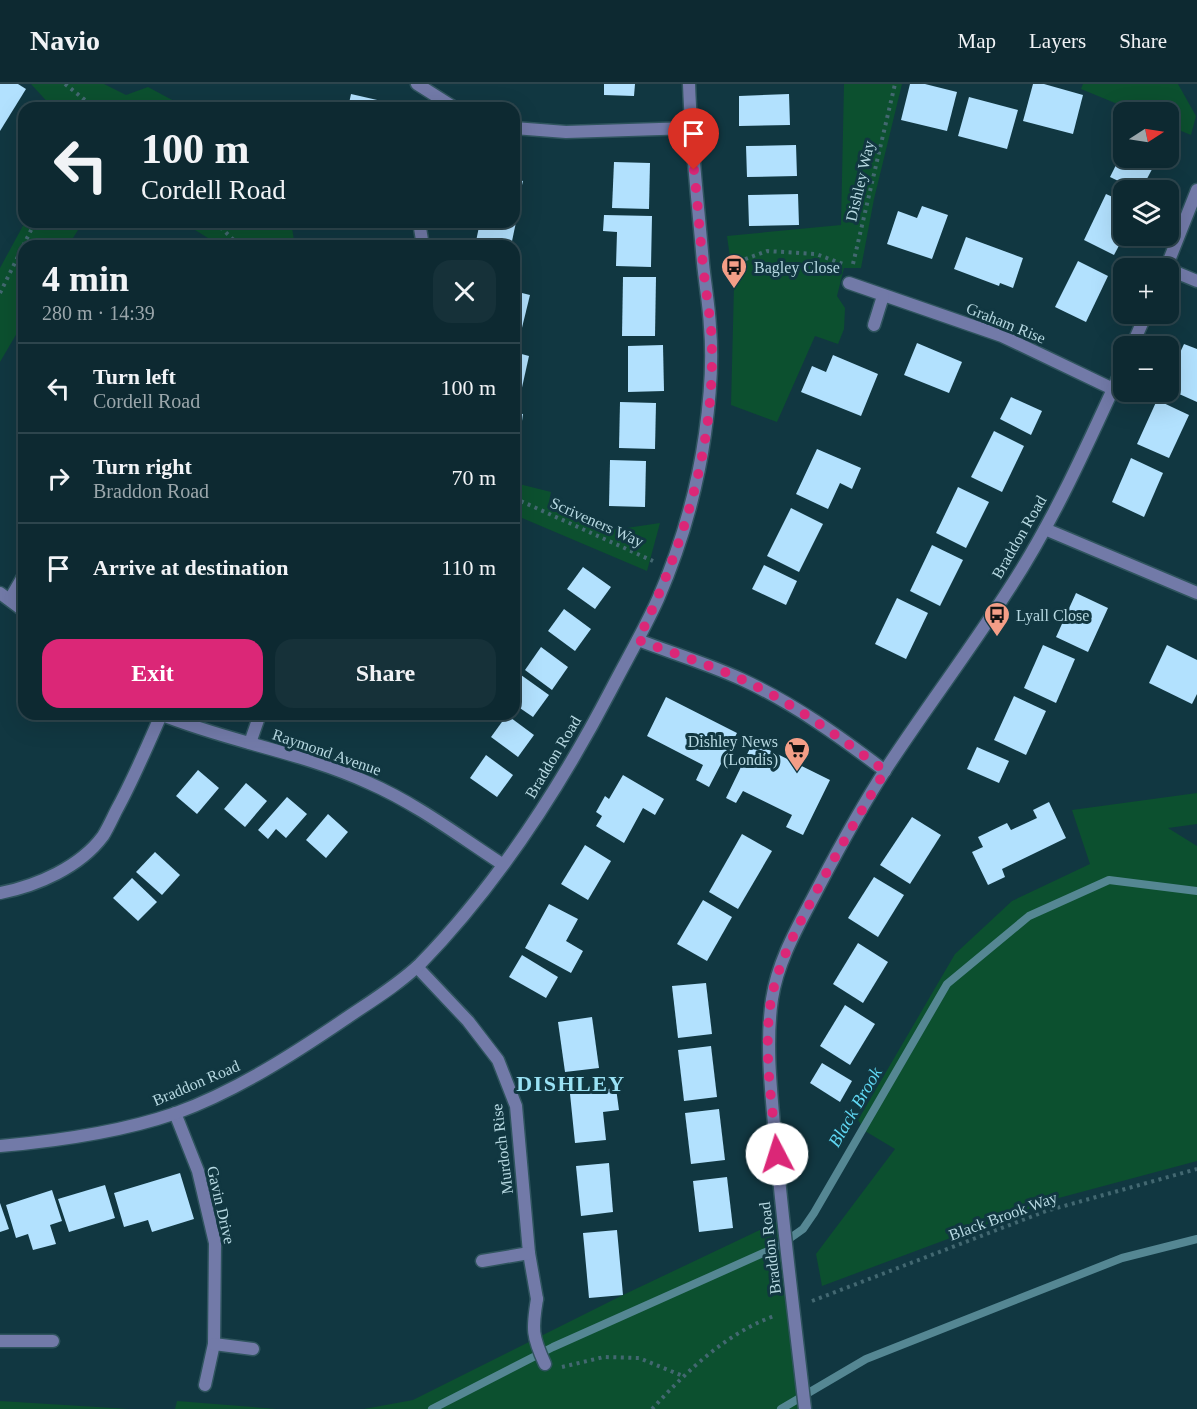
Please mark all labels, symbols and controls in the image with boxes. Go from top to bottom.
text: Navio [30,25,100,56]
text: Map [958,29,996,53]
text: Layers [1029,29,1086,53]
text: Share [1119,29,1167,53]
north arrow [1113,102,1179,168]
map controls [1113,102,1179,402]
pin [668,108,719,170]
icon: arrive [677,117,710,150]
icon: left [42,126,120,204]
text: 100 m [141,126,250,172]
street label: Dishley Way [842,139,879,223]
text: Cordell Road [141,175,286,205]
button: layers [1113,180,1179,246]
bus stop icon: Bagley Close [719,252,749,290]
button: + [1113,258,1179,324]
text: 4 min [42,259,129,299]
place label: Bagley Close [754,259,840,277]
button: close [433,260,496,323]
street label: Graham Rise [964,299,1048,347]
text: 280 m · 14:39 [42,302,155,324]
button: − [1113,336,1179,402]
text: Turn left [93,364,176,389]
icon: left [42,372,75,405]
text: 100 m [440,375,496,400]
text: Cordell Road [93,390,200,412]
text: Turn right [93,454,192,479]
icon: right [42,462,75,495]
text: 70 m [451,465,496,490]
text: Braddon Road [93,480,209,502]
street label: Braddon Road [988,493,1050,581]
street label: Scriveners Way [547,494,646,551]
icon: arrive [42,552,75,585]
text: Arrive at destination [93,555,289,580]
text: 110 m [441,555,496,580]
bus stop icon: Lyall Close [982,600,1012,638]
place label: Lyall Close [1016,607,1089,625]
button: Exit [42,639,263,708]
button: Share [275,639,496,708]
street label: Braddon Road [522,713,584,801]
street label: Raymond Avenue [270,725,384,780]
place label: Dishley News (Londis) [688,733,778,769]
supermarket icon: Dishley News (Londis) [782,735,812,773]
street label: Braddon Road [150,1057,242,1109]
water label: Black Brook [824,1063,886,1150]
district label: DISHLEY [516,1071,626,1096]
street label: Murdoch Rise [488,1103,516,1195]
position arrow [745,1122,809,1186]
street label: Gavin Drive [204,1164,238,1246]
street label: Black Brook Way [947,1189,1060,1244]
street label: Braddon Road [756,1201,784,1295]

